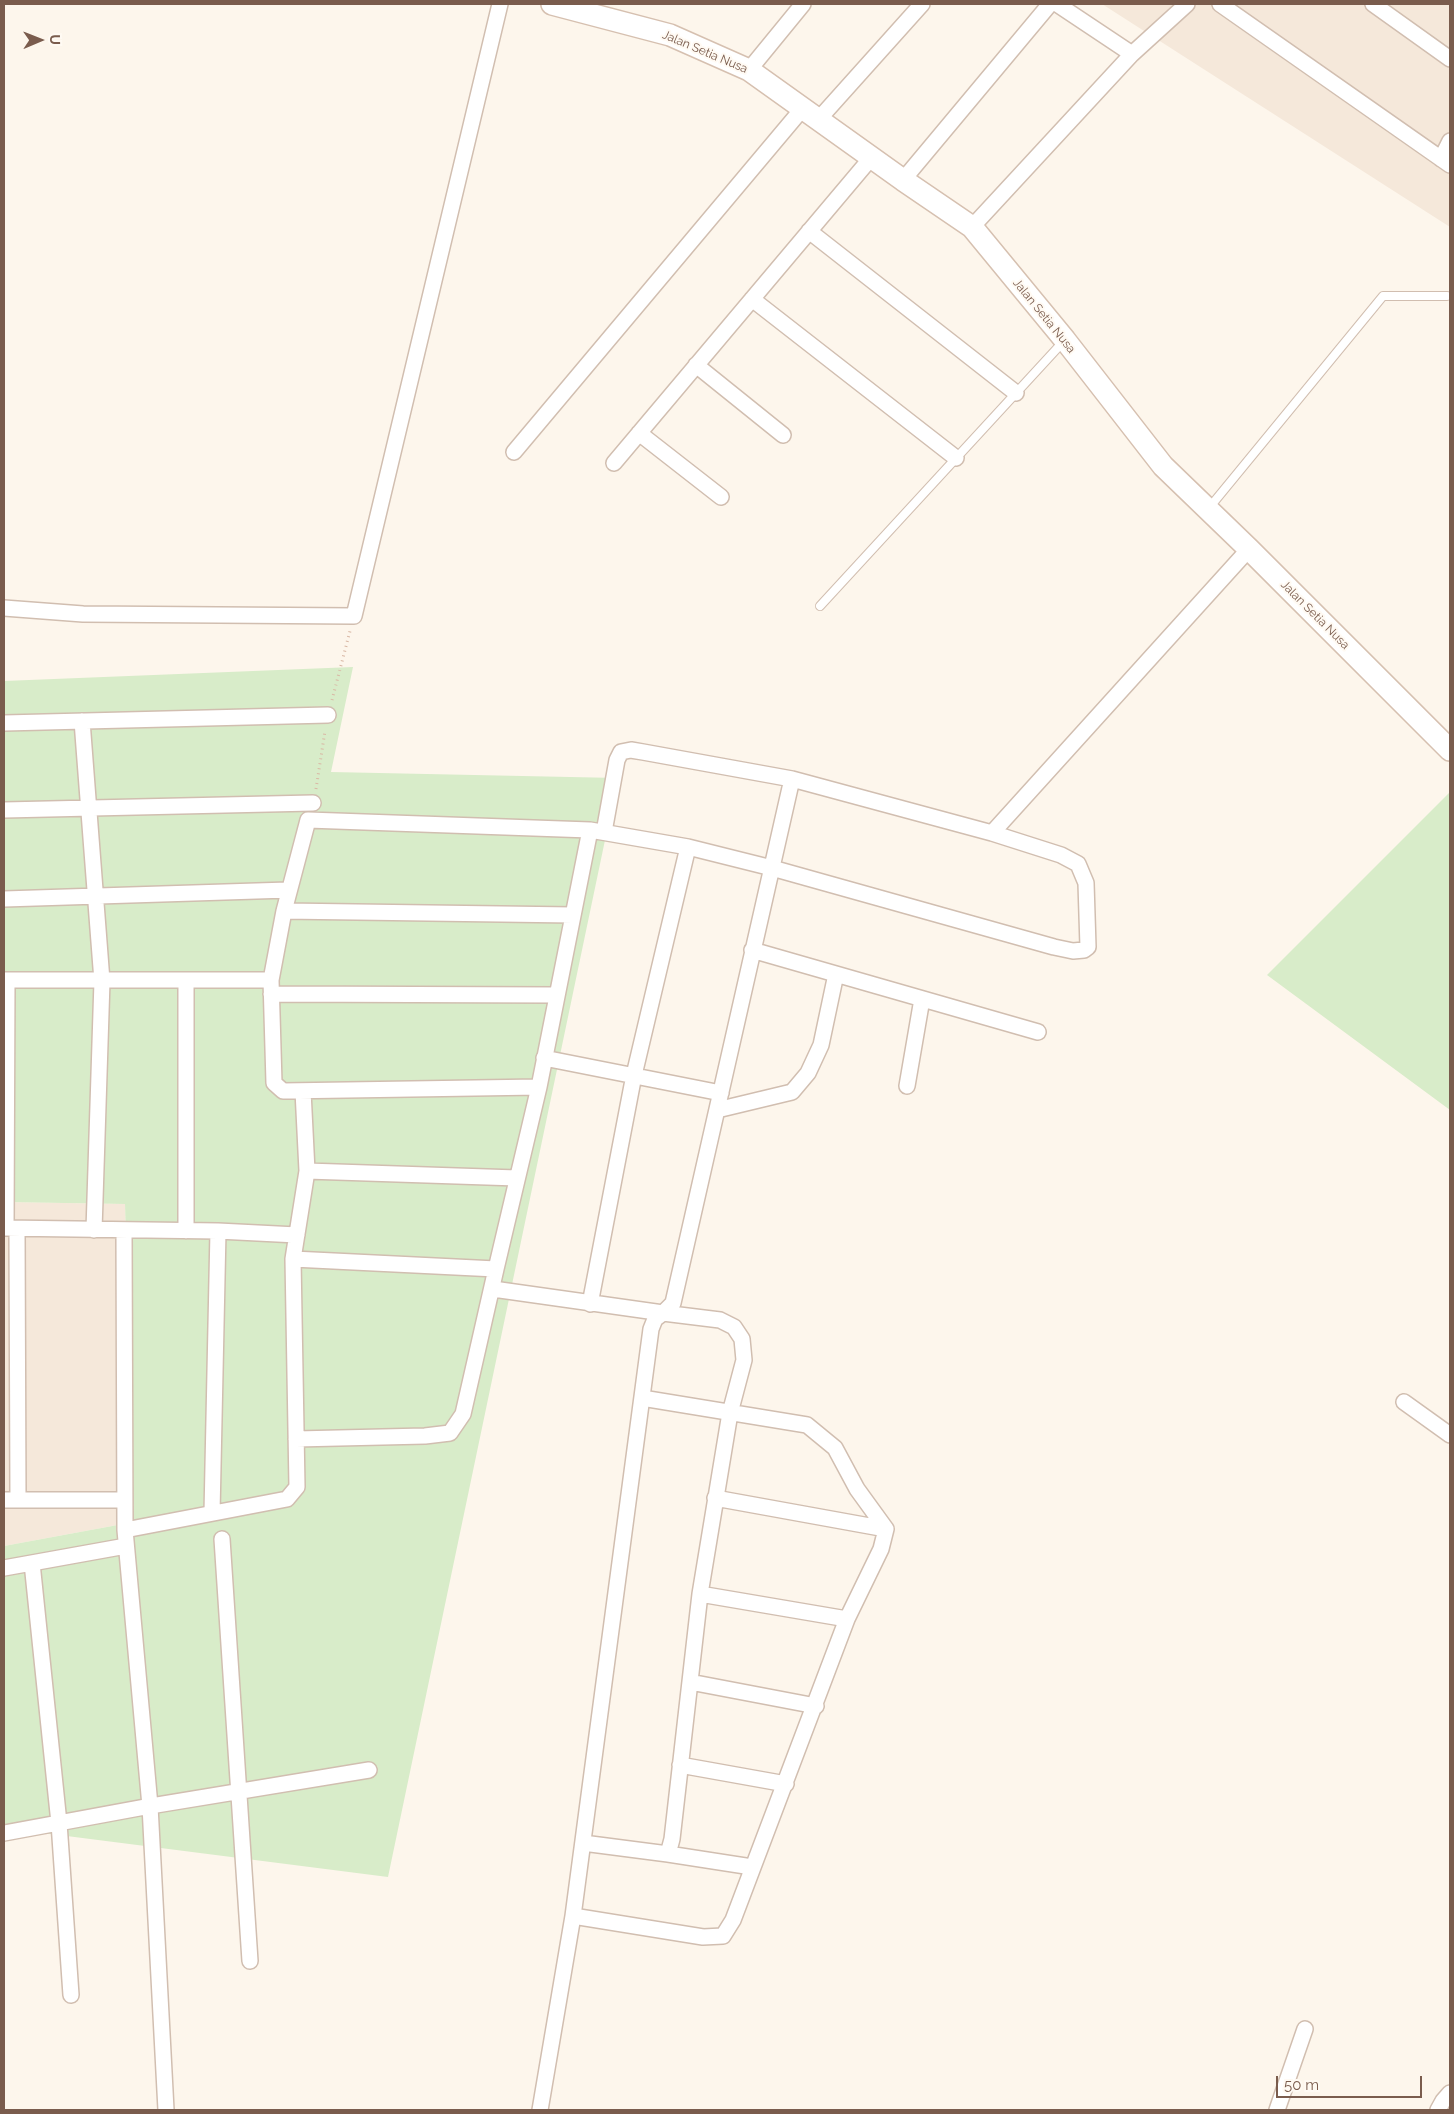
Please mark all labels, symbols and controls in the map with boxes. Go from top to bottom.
north arrow [15,15,65,65]
street label: Jalan Setia Nusa [660,28,750,76]
text: U [47,34,63,45]
street label: Jalan Setia Nusa [1010,276,1078,356]
street label: Jalan Setia Nusa [1278,578,1352,652]
scale bar [1279,2066,1425,2098]
text: 50 m [1284,2076,1319,2094]

